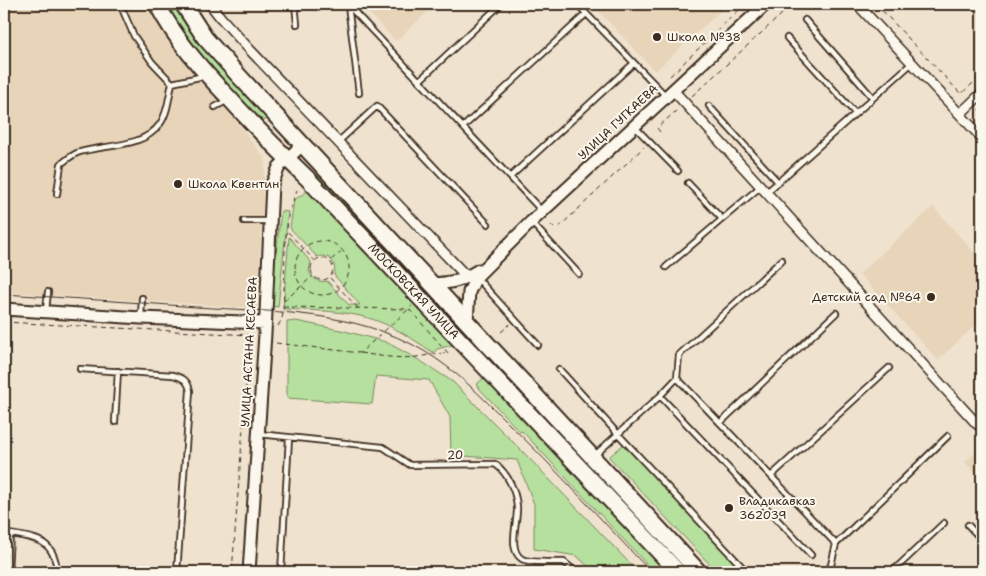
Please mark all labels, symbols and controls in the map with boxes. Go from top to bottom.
place label: Школа №38 [667,29,741,45]
marker: Школа №38 [651,31,663,43]
street label: УЛИЦА ГУГКАЕВА [575,81,662,163]
place label: Школа Квентин [188,176,279,192]
marker: Школа Квентин [172,178,184,190]
street label: МОСКОВСКАЯ УЛИЦА [364,240,463,343]
street label: УЛИЦА АСТАНА КЕСАЕВА [237,276,261,428]
place label: Детский сад №64 [812,289,921,305]
marker: Детский сад №64 [925,291,937,303]
street label: 20 [447,447,463,463]
place label: Владикавказ 362039 [739,493,815,523]
marker: Владикавказ 362039 [723,502,735,514]

